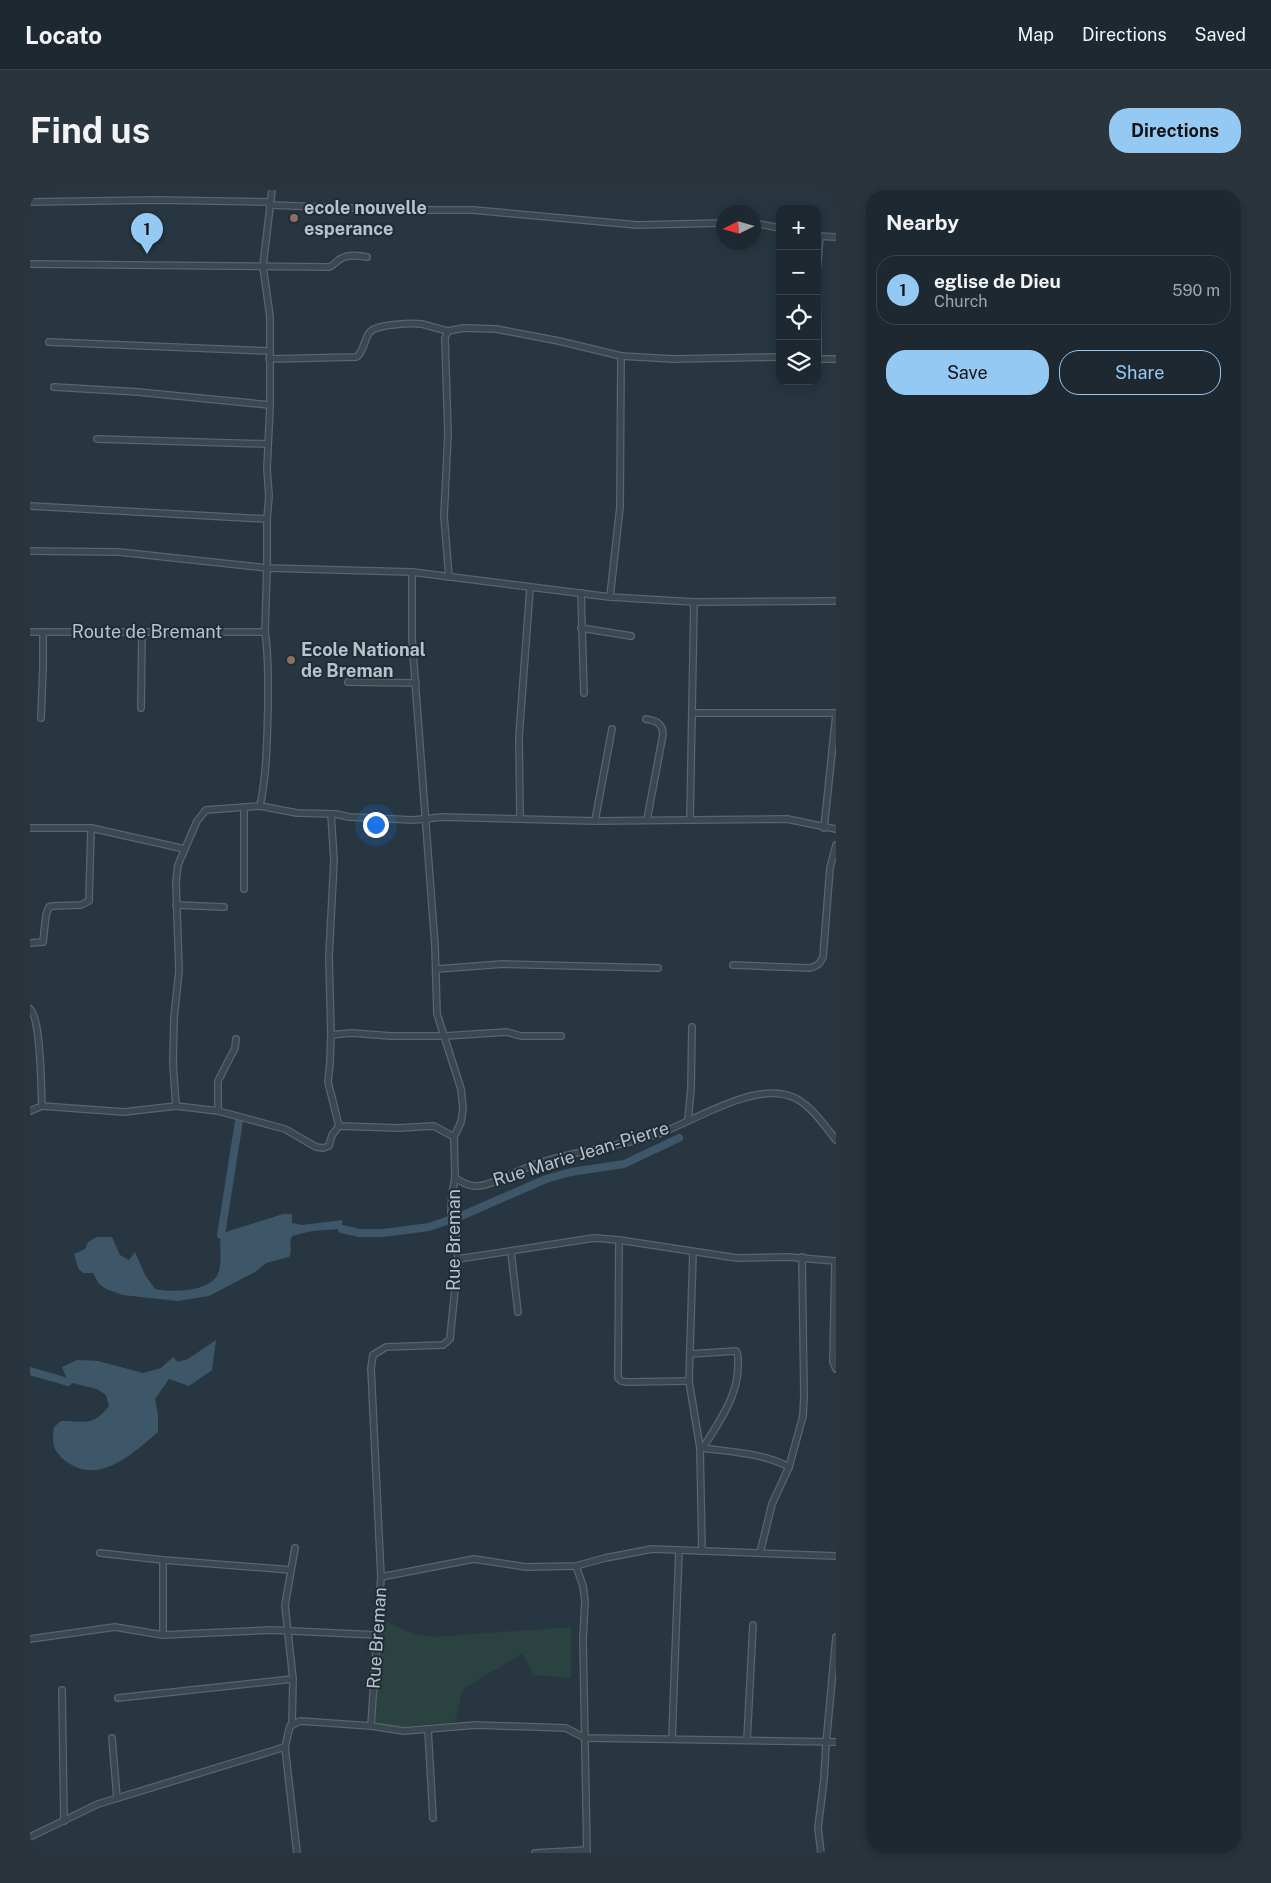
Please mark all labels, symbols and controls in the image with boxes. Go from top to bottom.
text: Locato [25,21,102,49]
text: Map [1017,24,1054,45]
text: Directions [1082,24,1167,45]
text: Saved [1195,24,1246,45]
button: Directions [1109,108,1241,153]
text: Find us [30,110,150,151]
place label: ecole nouvelle esperance [304,197,427,239]
north arrow [716,205,761,250]
map controls [776,205,821,385]
button: + [776,205,821,250]
text: Nearby [886,210,959,235]
marker: ecole nouvelle esperance [288,212,300,224]
pin: 1 [131,213,163,254]
button: − [776,250,821,295]
text: eglise de Dieu [934,270,1061,292]
text: 1 [900,281,906,300]
text: 590 m [1172,281,1220,300]
text: Church [934,292,988,311]
button: locate [776,295,821,340]
button: layers [776,340,821,385]
button: Save [886,350,1049,395]
button: Share [1059,350,1221,395]
street label: Route de Bremant [72,621,222,642]
place label: Ecole National de Breman [301,639,426,681]
marker: Ecole National de Breman [285,654,297,666]
your location [363,812,389,838]
street label: Rue Marie Jean-Pierre [490,1117,672,1190]
street label: Rue Breman [443,1189,464,1291]
street label: Rue Breman [362,1586,391,1690]

